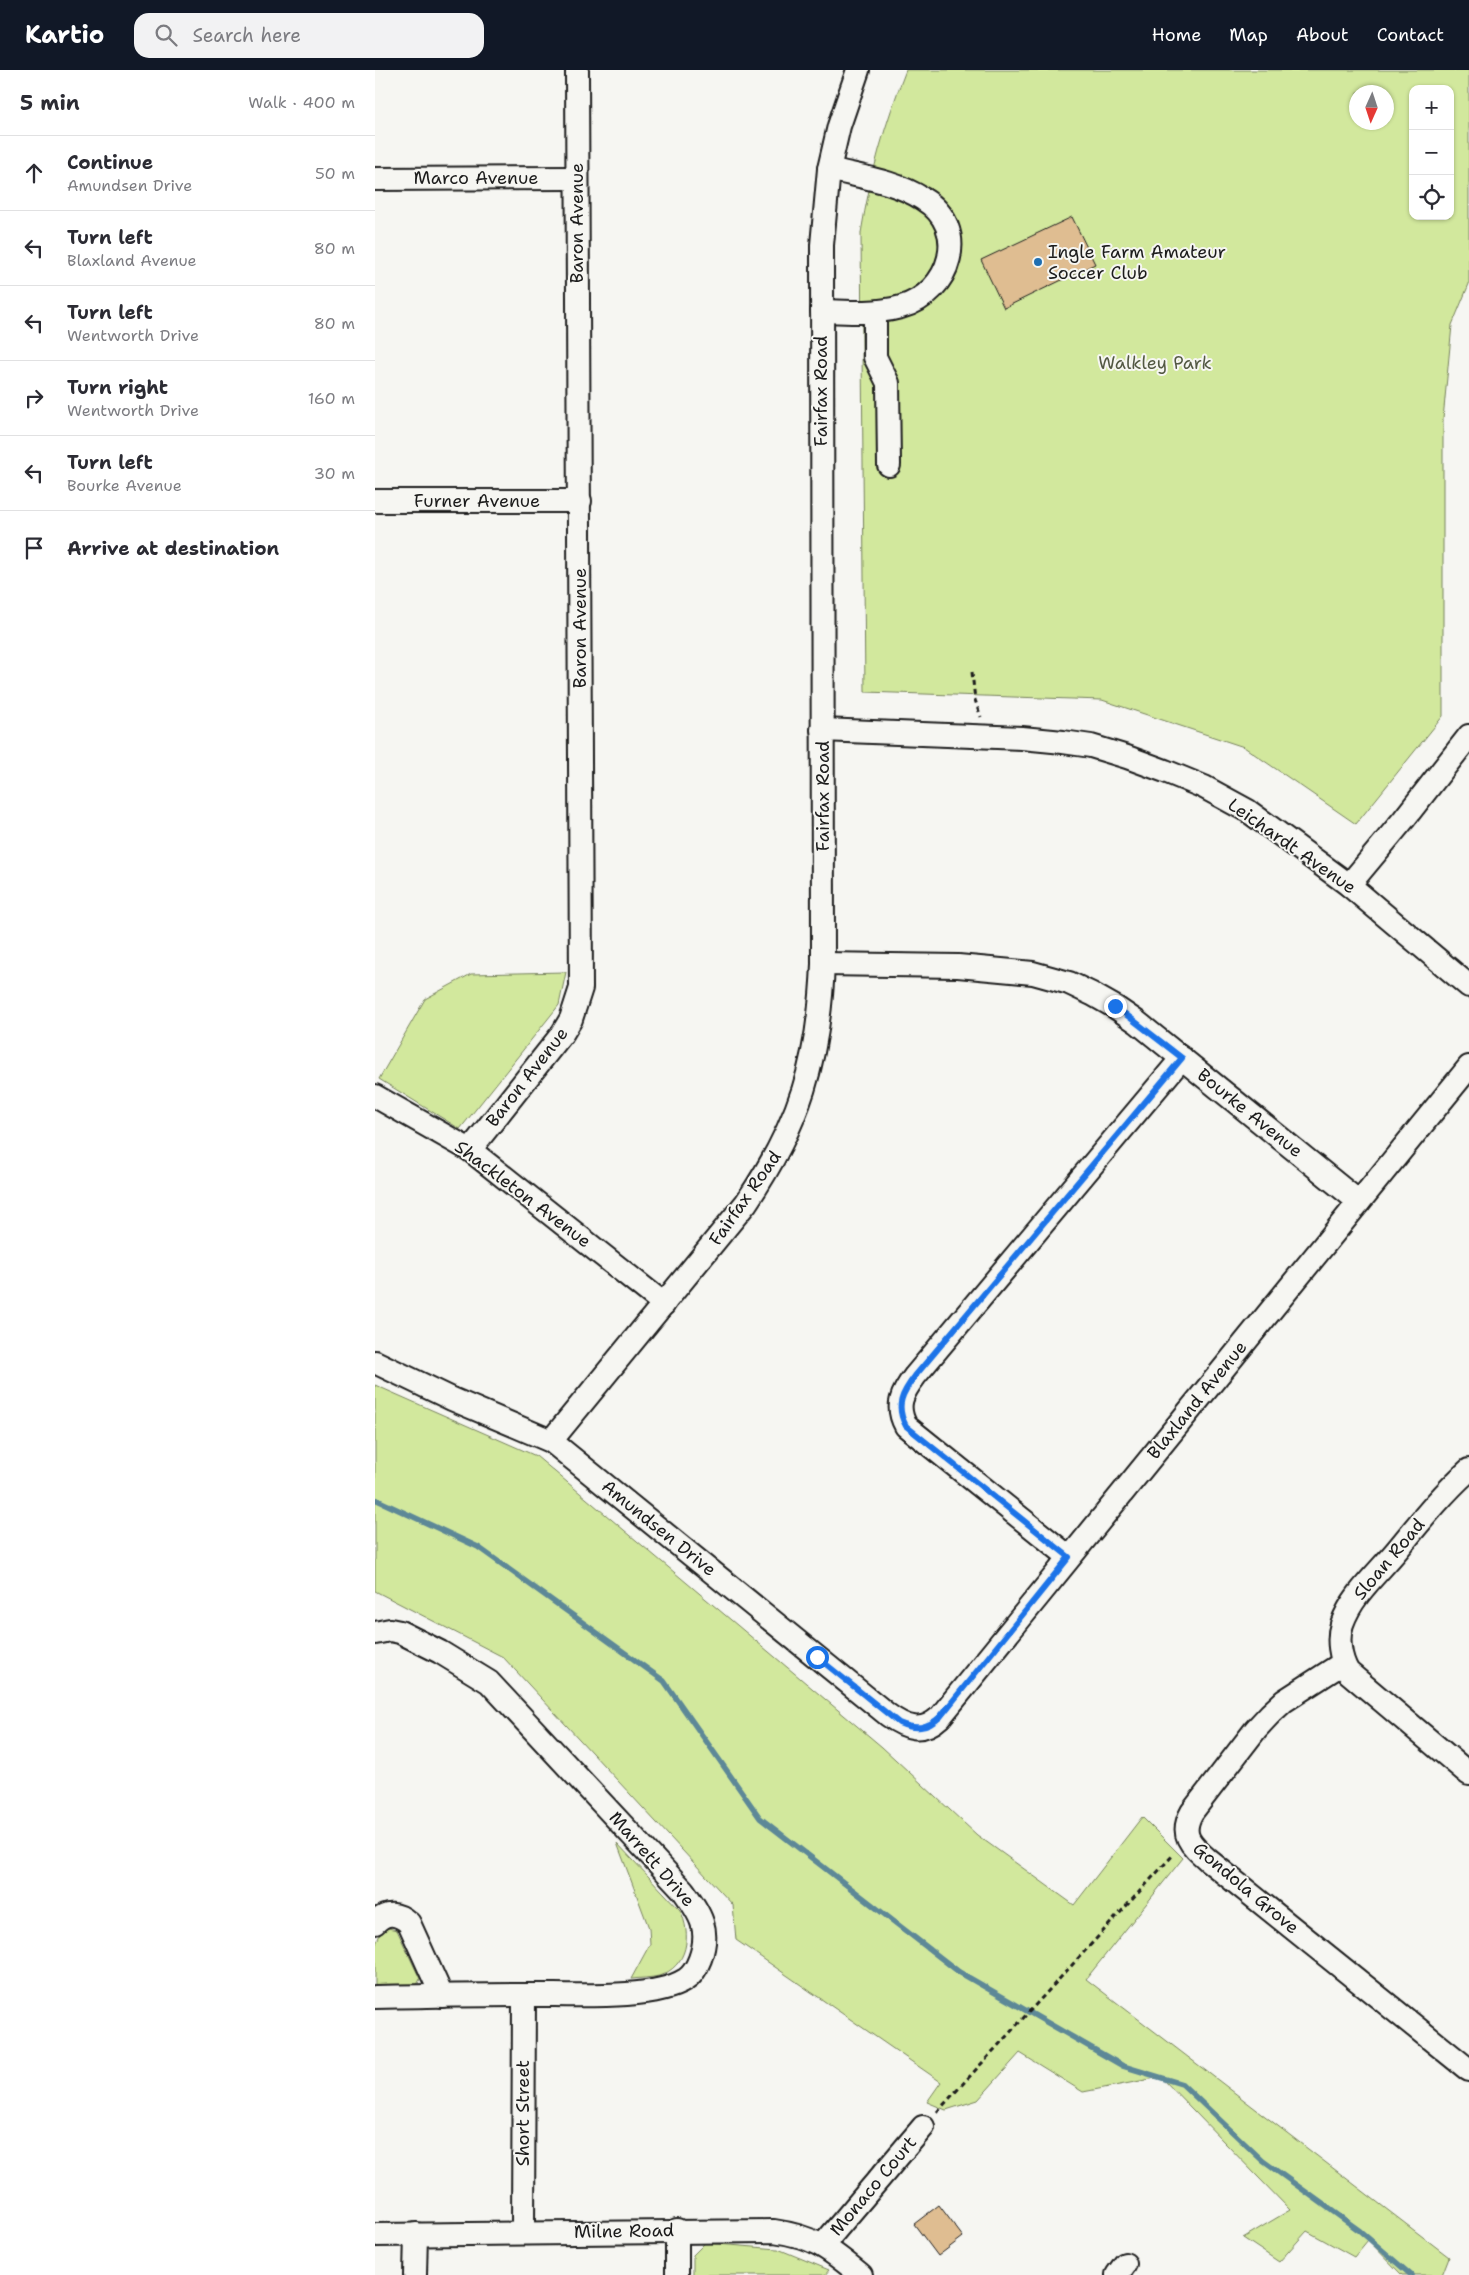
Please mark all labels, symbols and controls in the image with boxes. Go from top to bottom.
search box [134,13,484,58]
text: Kartio [25,19,104,51]
icon: search [152,21,180,49]
text: Search here [192,23,301,48]
text: Home [1152,23,1201,47]
text: Map [1229,23,1268,47]
text: About [1296,23,1349,47]
text: Contact [1377,23,1444,47]
north arrow [1349,85,1394,130]
map controls [1409,85,1454,220]
button: + [1409,85,1454,130]
text: 5 min [20,89,80,117]
text: Walk · 400 m [248,92,355,113]
button: − [1409,130,1454,175]
text: Continue [67,150,153,175]
icon: ahead [20,159,48,187]
text: 50 m [315,163,355,184]
street label: Baron Avenue [565,163,589,283]
street label: Marco Avenue [414,166,538,190]
text: Amundsen Drive [67,175,192,196]
button: locate [1409,175,1454,220]
text: Turn left [67,225,153,250]
icon: left [20,234,48,262]
text: 80 m [314,238,355,259]
place label: Ingle Farm Amateur Soccer Club [1048,240,1226,285]
text: Blaxland Avenue [67,250,197,271]
marker: Ingle Farm Amateur Soccer Club [1032,256,1044,268]
text: Turn left [67,300,153,325]
icon: left [20,309,48,337]
text: 80 m [314,313,355,334]
text: Wentworth Drive [67,325,199,346]
street label: Fairfax Road [809,336,833,446]
park label: Walkley Park [1098,351,1212,375]
text: Turn right [67,375,168,400]
icon: right [20,384,48,412]
text: 160 m [308,388,355,409]
text: Wentworth Drive [67,400,199,421]
text: Turn left [67,450,153,475]
icon: left [20,459,48,487]
text: 30 m [314,463,355,484]
text: Bourke Avenue [67,475,182,496]
street label: Furner Avenue [414,489,540,513]
icon: arrive [20,534,48,562]
text: Arrive at destination [67,536,279,561]
street label: Baron Avenue [568,568,592,688]
street label: Fairfax Road [811,741,835,851]
street label: Leichardt Avenue [1223,793,1361,899]
route end [1104,995,1127,1018]
street label: Baron Avenue [480,1022,574,1132]
street label: Bourke Avenue [1192,1063,1308,1163]
street label: Shackleton Avenue [450,1135,596,1253]
street label: Fairfax Road [703,1146,787,1250]
street label: Blaxland Avenue [1142,1336,1252,1464]
street label: Amundsen Drive [597,1474,721,1582]
street label: Sloan Road [1348,1513,1430,1605]
route start [806,1646,829,1669]
street label: Marrett Drive [604,1806,700,1912]
street label: Gondola Grove [1188,1836,1304,1940]
street label: Short Street [511,2060,535,2166]
street label: Monaco Court [824,2131,922,2241]
street label: Milne Road [574,2218,674,2244]

